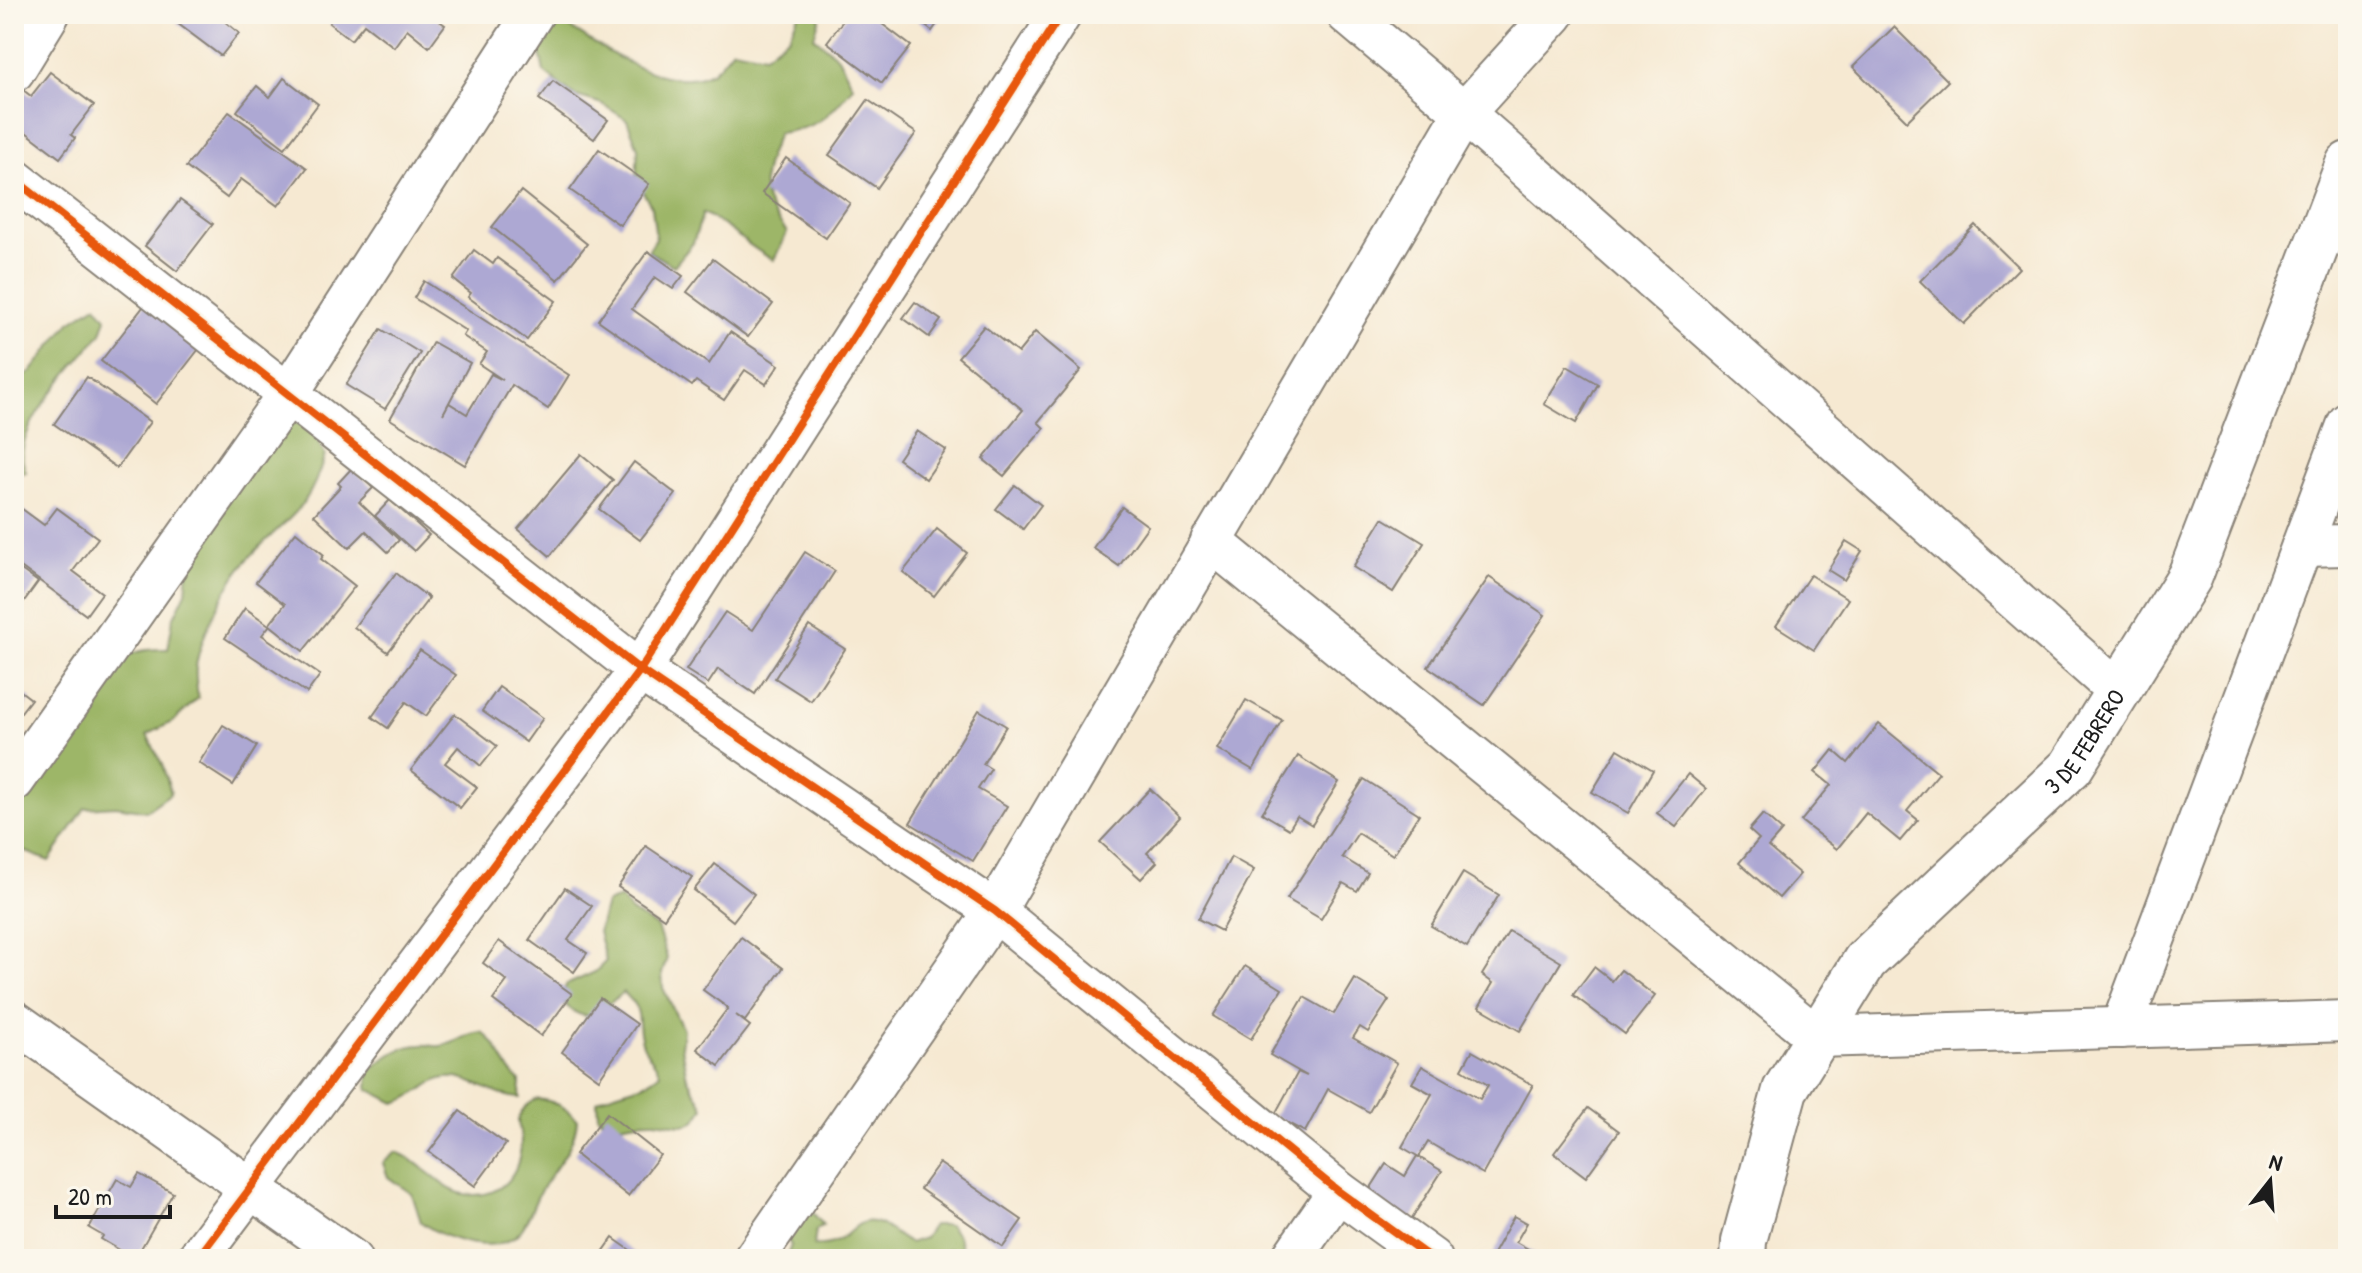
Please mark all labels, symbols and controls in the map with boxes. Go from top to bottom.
street label: 3 DE FEBRERO [2037,683,2132,801]
north arrow [2230,1141,2310,1221]
text: N [2266,1146,2286,1178]
scale bar [56,1169,170,1219]
text: 20 m [68,1180,112,1212]

